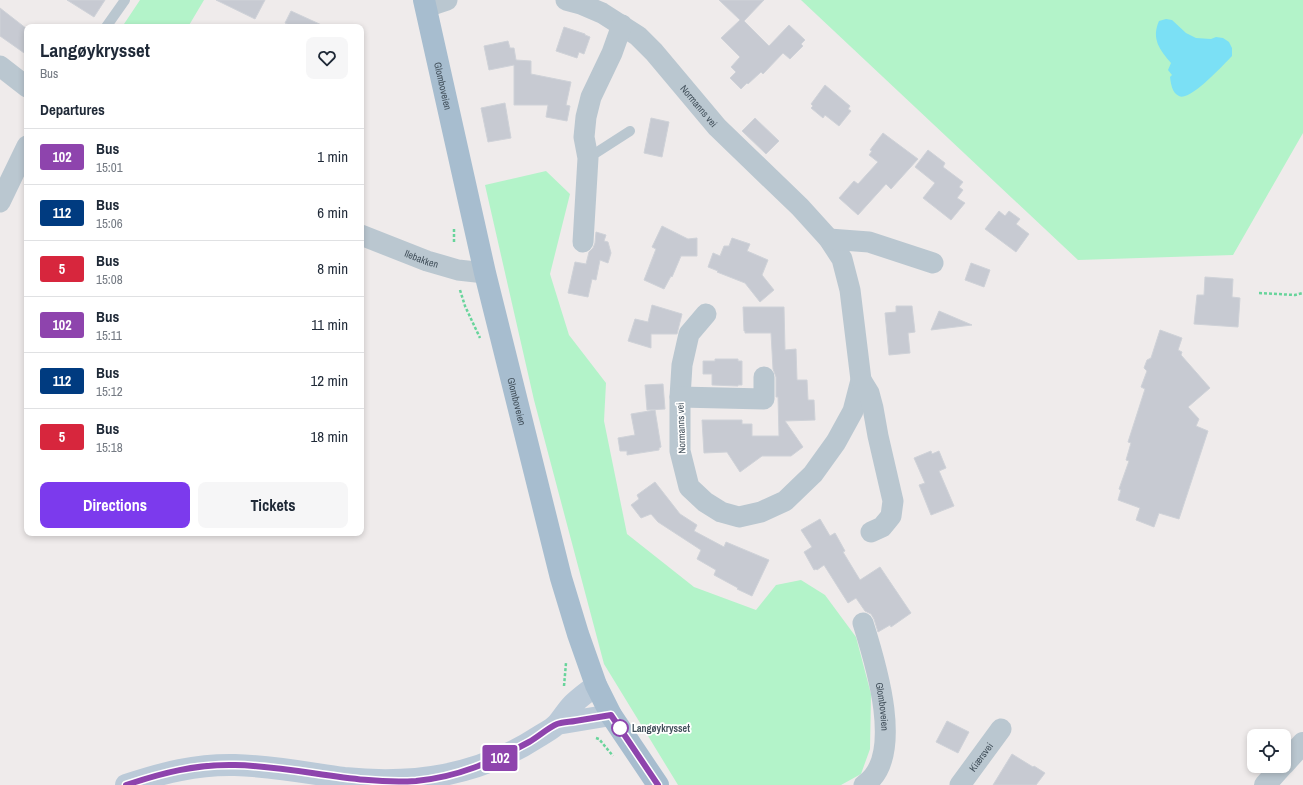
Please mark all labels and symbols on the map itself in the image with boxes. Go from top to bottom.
street label: Glomboveien [432,61,455,111]
street label: Normanns vei [678,82,721,130]
street label: Ilebakken [403,246,440,270]
street label: Glomboveien [505,376,529,427]
street label: Normanns vei [674,402,688,454]
street label: Glomboveien [873,681,892,731]
marker: Langøykrysset [611,719,629,737]
place label: Langøykrysset [632,722,690,735]
street label: Kiærsvei [966,740,996,774]
line badge: 102 [477,745,523,771]

